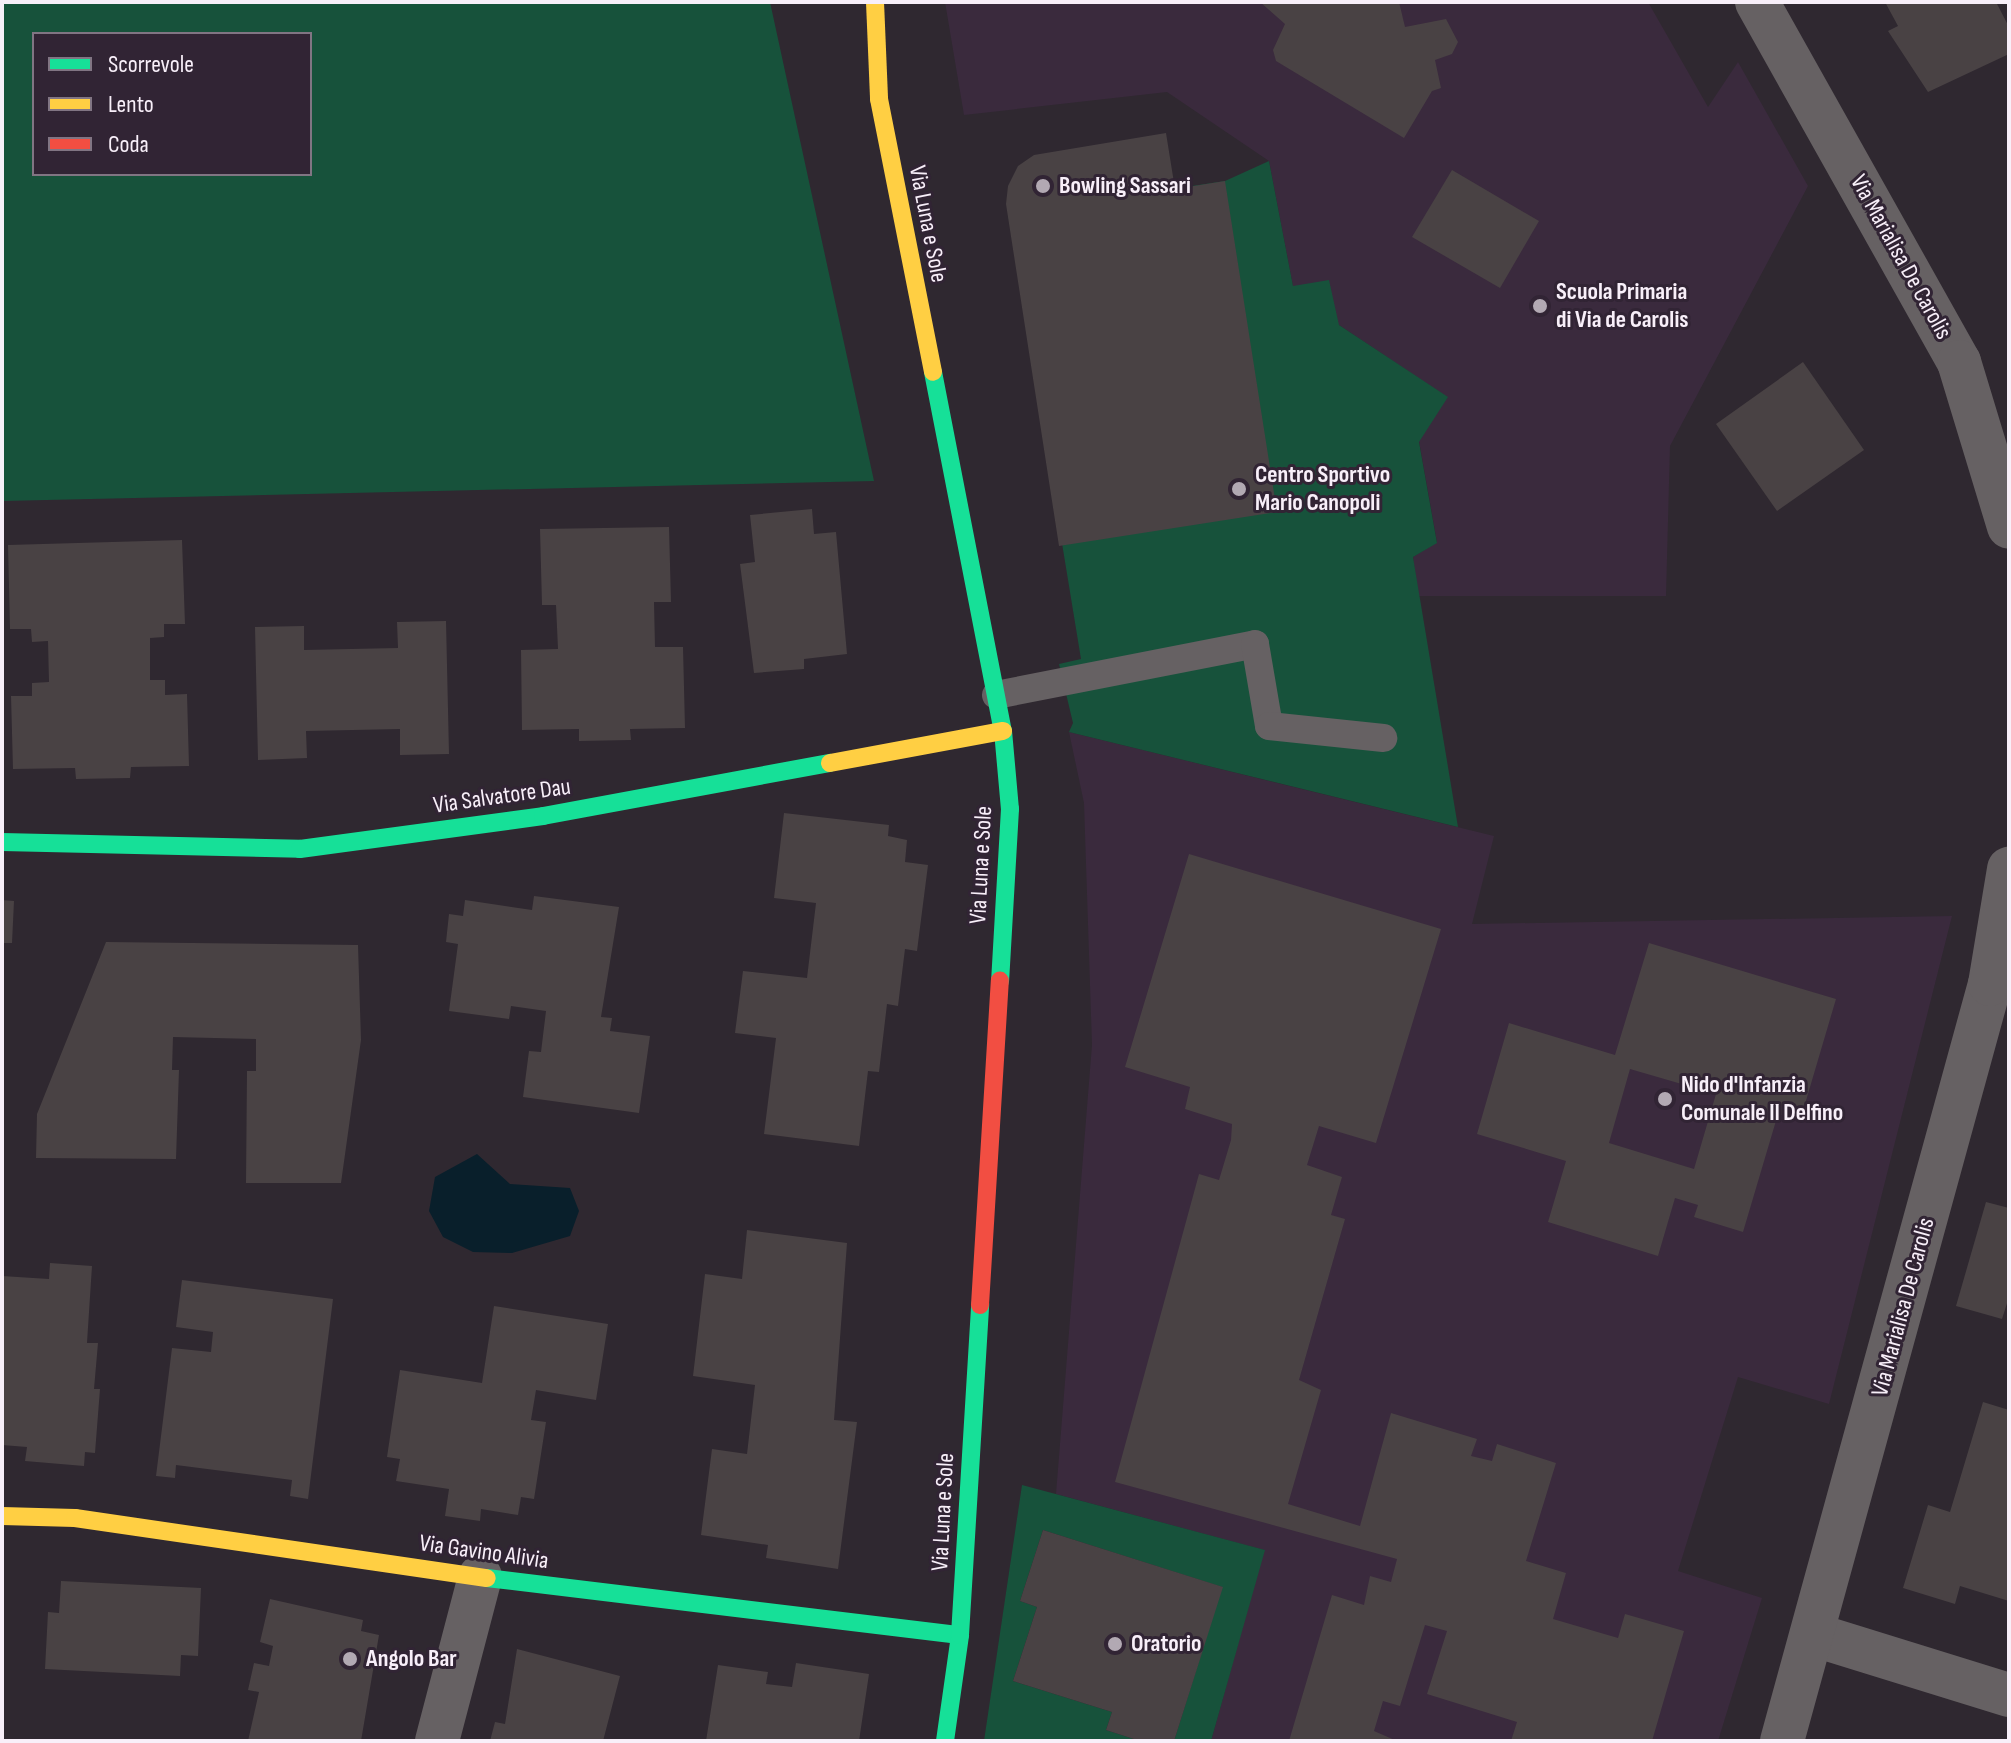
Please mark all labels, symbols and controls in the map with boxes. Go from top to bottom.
legend [32,32,312,176]
text: Scorrevole [108,50,194,79]
text: Lento [108,90,154,119]
text: Coda [108,130,149,159]
street label: Via Luna e Sole [903,163,953,285]
street label: Via Marialisa De Carolis [1844,170,1958,344]
place label: Bowling Sassari [1059,172,1191,200]
marker: Bowling Sassari [1034,177,1052,195]
place label: Scuola Primaria di Via de Carolis [1556,278,1689,334]
marker: Scuola Primaria di Via de Carolis [1531,297,1549,315]
place label: Centro Sportivo Mario Canopoli [1255,461,1390,517]
marker: Centro Sportivo Mario Canopoli [1230,480,1248,498]
street label: Via Salvatore Dau [431,772,573,820]
street label: Via Luna e Sole [964,805,998,925]
place label: Nido d'Infanzia Comunale Il Delfino [1681,1071,1843,1127]
marker: Nido d'Infanzia Comunale Il Delfino [1656,1090,1674,1108]
street label: Via Marialisa De Carolis [1865,1215,1941,1399]
street label: Via Luna e Sole [926,1452,960,1572]
street label: Via Gavino Alivia [418,1529,550,1575]
place label: Oratorio [1131,1630,1201,1658]
marker: Oratorio [1106,1635,1124,1653]
place label: Angolo Bar [366,1645,457,1673]
marker: Angolo Bar [341,1650,359,1668]

